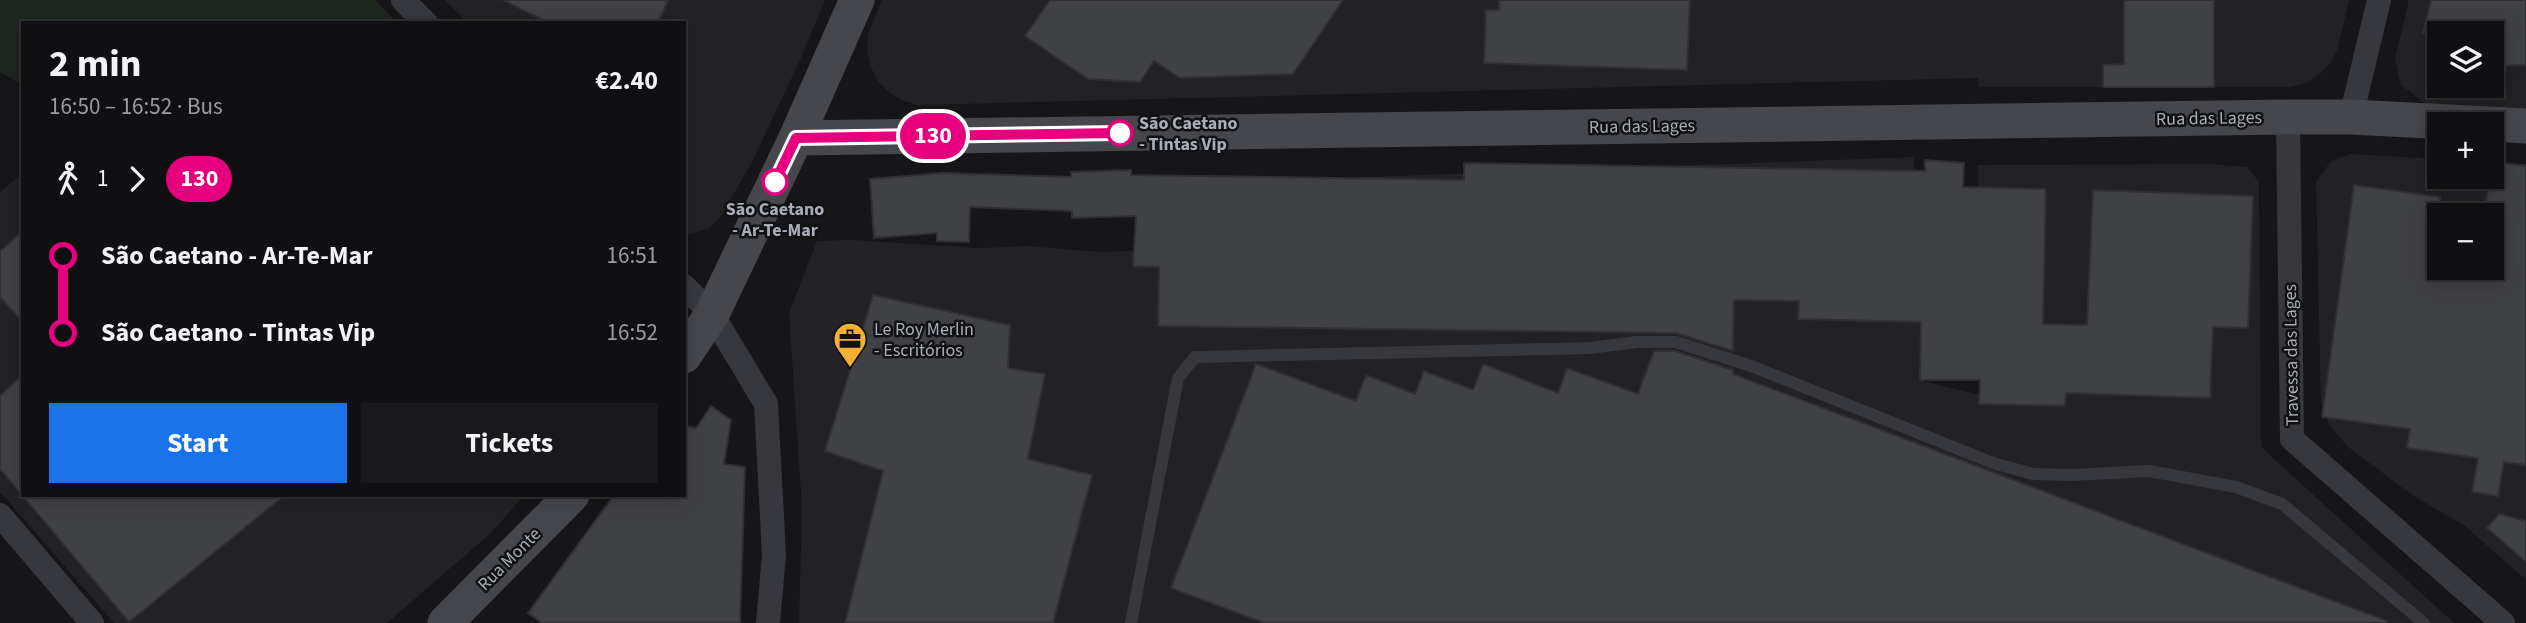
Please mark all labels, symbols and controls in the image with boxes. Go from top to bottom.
map controls [2427,21,2504,280]
button: layers [2427,21,2504,98]
text: 2 min [49,37,141,91]
text: €2.40 [595,62,658,99]
text: 16:50 – 16:52 · Bus [49,90,223,123]
street label: Rua das Lages [2156,105,2262,132]
place label: São Caetano - Tintas Vip [1139,111,1238,157]
button: + [2427,112,2504,189]
line badge: 130 [893,113,973,159]
street label: Rua das Lages [1589,113,1695,140]
text: 130 [914,118,952,153]
marker: São Caetano - Tintas Vip [1107,120,1133,146]
icon: walk [49,160,87,198]
icon: forward [118,160,156,198]
text: 130 [180,161,218,196]
text: 1 [97,162,108,195]
marker: São Caetano - Ar-Te-Mar [762,169,788,195]
place label: São Caetano - Ar-Te-Mar [726,197,824,243]
button: − [2427,203,2504,280]
text: São Caetano - Ar-Te-Mar [101,237,373,274]
text: 16:51 [607,239,658,272]
street label: Travessa das Lages [2278,284,2305,426]
text: São Caetano - Tintas Vip [101,314,375,351]
text: 16:52 [607,316,658,349]
place label: Le Roy Merlin - Escritórios [874,317,974,363]
office icon: Le Roy Merlin - Escritórios [831,320,869,369]
button: Start [49,403,347,483]
button: Tickets [361,403,658,483]
street label: Rua Monte [472,522,547,597]

